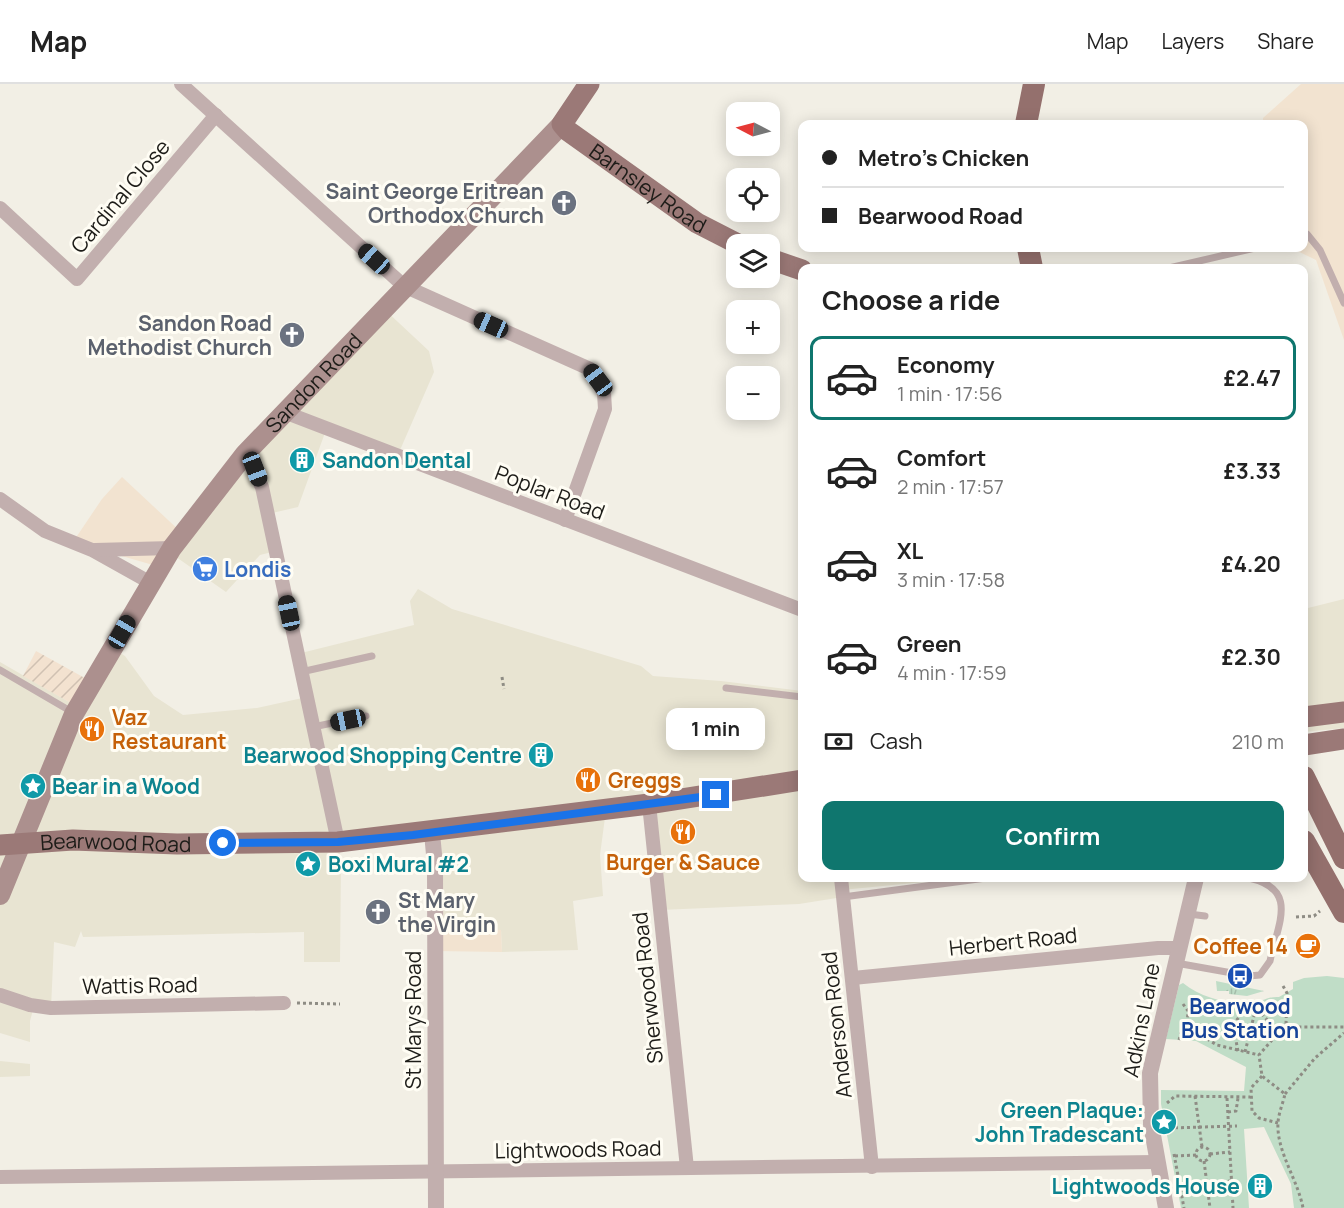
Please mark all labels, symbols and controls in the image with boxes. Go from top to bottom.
text: Map [30,22,87,60]
text: Map [1087,27,1128,55]
text: Layers [1161,27,1224,55]
text: Share [1257,27,1314,55]
north arrow [726,102,780,156]
map controls [726,102,780,420]
street label: Cardinal Close [64,133,176,259]
street label: Barnsley Road [584,137,711,240]
text: Metro's Chicken [858,143,1029,173]
button: locate [726,168,780,222]
place label: Saint George Eritrean Orthodox Church [326,177,544,229]
church icon: Saint George Eritrean Orthodox Church [549,188,579,218]
text: Bearwood Road [858,201,1023,231]
button: layers [726,234,780,288]
car [355,240,393,278]
text: Choose a ride [822,281,1000,318]
button: + [726,300,780,354]
place label: Sandon Road Methodist Church [88,309,272,361]
car [471,309,511,341]
church icon: Sandon Road Methodist Church [277,320,307,350]
street label: Sandon Road [259,327,368,439]
text: Economy [897,350,995,380]
icon: car [825,351,879,405]
car [580,360,616,400]
text: £2.47 [1224,363,1281,393]
button: − [726,366,780,420]
text: 1 min · 17:56 [897,380,1003,407]
text: Comfort [897,443,986,473]
icon: car [825,444,879,498]
building icon: Sandon Dental [287,445,317,475]
place label: Sandon Dental [322,446,471,474]
car [240,449,270,489]
text: £3.33 [1223,456,1281,486]
street label: Poplar Road [491,458,609,526]
text: 2 min · 17:57 [897,473,1004,500]
text: XL [897,536,923,566]
icon: car [825,537,879,591]
text: £4.20 [1221,549,1281,579]
supermarket icon: Londis [190,554,220,584]
place label: Londis [224,555,291,583]
text: 3 min · 17:58 [897,566,1005,593]
car [276,594,302,632]
car [105,612,139,652]
text: Green [897,629,962,659]
icon: car [825,630,879,684]
text: £2.30 [1221,642,1281,672]
text: 4 min · 17:59 [897,659,1007,686]
place label: Vaz Restaurant [112,703,227,755]
car [329,707,367,733]
callout: 1 min [666,708,766,750]
restaurant icon: Vaz Restaurant [77,714,107,744]
text: 1 min [691,715,740,742]
icon: cash [822,725,855,758]
text: Cash [870,726,923,756]
text: 210 m [1232,728,1284,755]
building icon: Bearwood Shopping Centre [526,740,556,770]
place label: Bearwood Shopping Centre [243,741,522,769]
restaurant icon: Greggs [573,765,603,795]
place label: Greggs [608,766,681,794]
place icon: Bear in a Wood [18,771,48,801]
place label: Bear in a Wood [52,772,200,800]
route end [702,781,729,808]
button: Confirm [822,801,1284,870]
restaurant icon: Burger & Sauce [668,817,698,847]
street label: Bearwood Road [39,826,192,858]
route start [209,829,236,856]
place label: Burger & Sauce [606,848,760,876]
place icon: Boxi Mural #2 [293,849,323,879]
place label: Boxi Mural #2 [328,850,469,878]
place label: St Mary the Virgin [398,886,496,938]
church icon: St Mary the Virgin [363,897,393,927]
street label: Sherwood Road [625,911,669,1065]
street label: Herbert Road [947,920,1079,962]
cafe icon: Coffee 14 [1293,931,1323,961]
place label: Coffee 14 [1193,932,1288,960]
street label: Anderson Road [814,950,858,1100]
street label: St Marys Road [399,951,427,1089]
street label: Adkins Lane [1116,960,1166,1080]
bus stop icon: Bearwood Bus Station [1225,961,1255,991]
street label: Wattis Road [82,970,198,1000]
place label: Bearwood Bus Station [1181,992,1299,1044]
place label: Green Plaque: John Tradescant [975,1096,1144,1148]
place icon: Green Plaque: John Tradescant [1149,1107,1179,1137]
street label: Lightwoods Road [494,1134,662,1164]
building icon: Lightwoods House [1245,1171,1275,1201]
place label: Lightwoods House [1052,1172,1240,1200]

